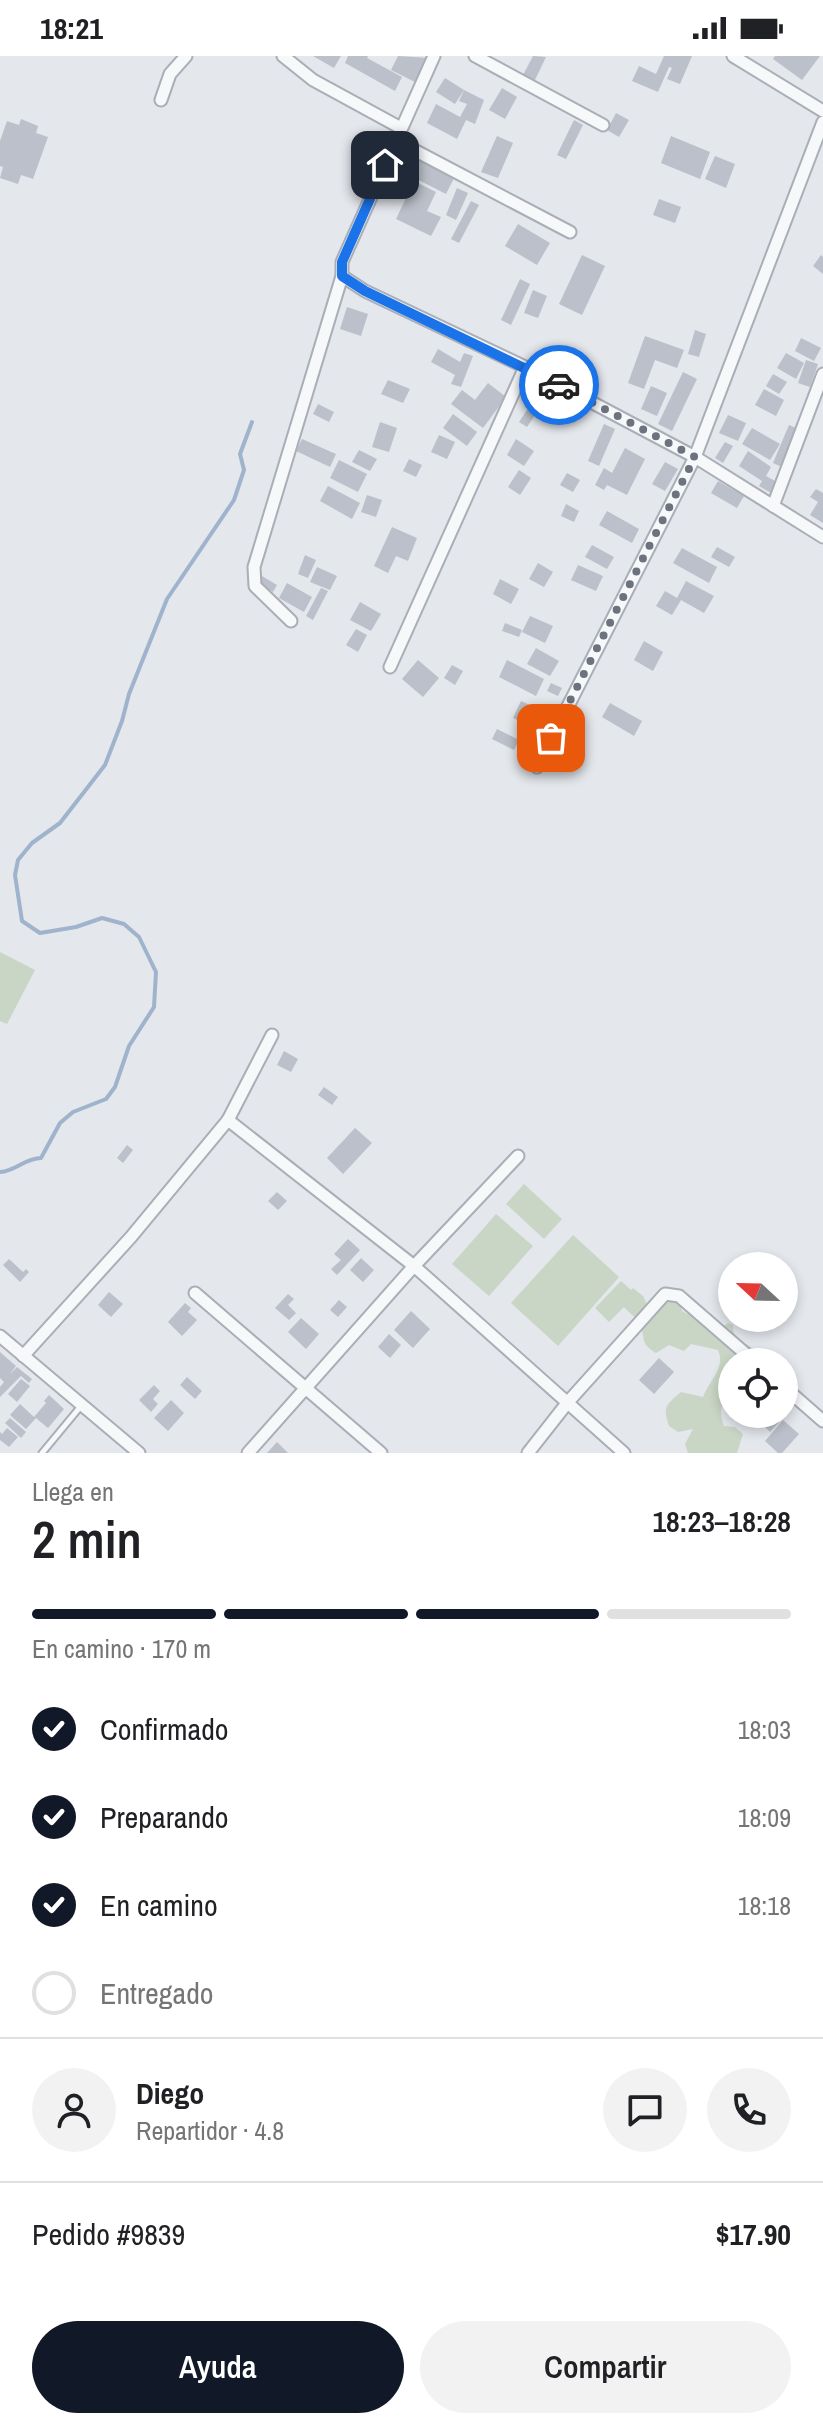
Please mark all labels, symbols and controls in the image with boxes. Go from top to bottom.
text: 18:21 [40,8,103,48]
pin [351,131,419,199]
icon: home [363,143,407,187]
courier [519,345,599,425]
icon: car [537,363,581,407]
pin [517,704,585,772]
icon: bag [529,716,573,760]
north arrow [718,1252,798,1332]
map controls [718,1252,798,1428]
button: locate [718,1348,798,1428]
text: Llega en [32,1474,114,1509]
text: 18:23–18:28 [652,1501,791,1541]
text: 2 min [32,1504,142,1574]
text: En camino · 170 m [32,1631,211,1666]
icon: check [32,1707,76,1751]
text: Confirmado [100,1709,229,1749]
text: 18:03 [738,1712,791,1747]
icon: check [32,1795,76,1839]
text: Preparando [100,1797,229,1837]
text: 18:09 [738,1800,791,1835]
icon: check [32,1883,76,1927]
text: En camino [100,1885,218,1925]
text: 18:18 [738,1888,791,1923]
text: Entregado [100,1973,214,2013]
button: person [32,2068,116,2152]
button: chat [603,2068,687,2152]
button: phone [707,2068,791,2152]
text: Diego [136,2073,204,2113]
text: Repartidor · 4.8 [136,2113,284,2148]
text: Pedido #9839 [32,2214,185,2254]
text: $17.90 [716,2214,791,2254]
button: Ayuda [32,2321,404,2413]
button: Compartir [420,2321,791,2413]

